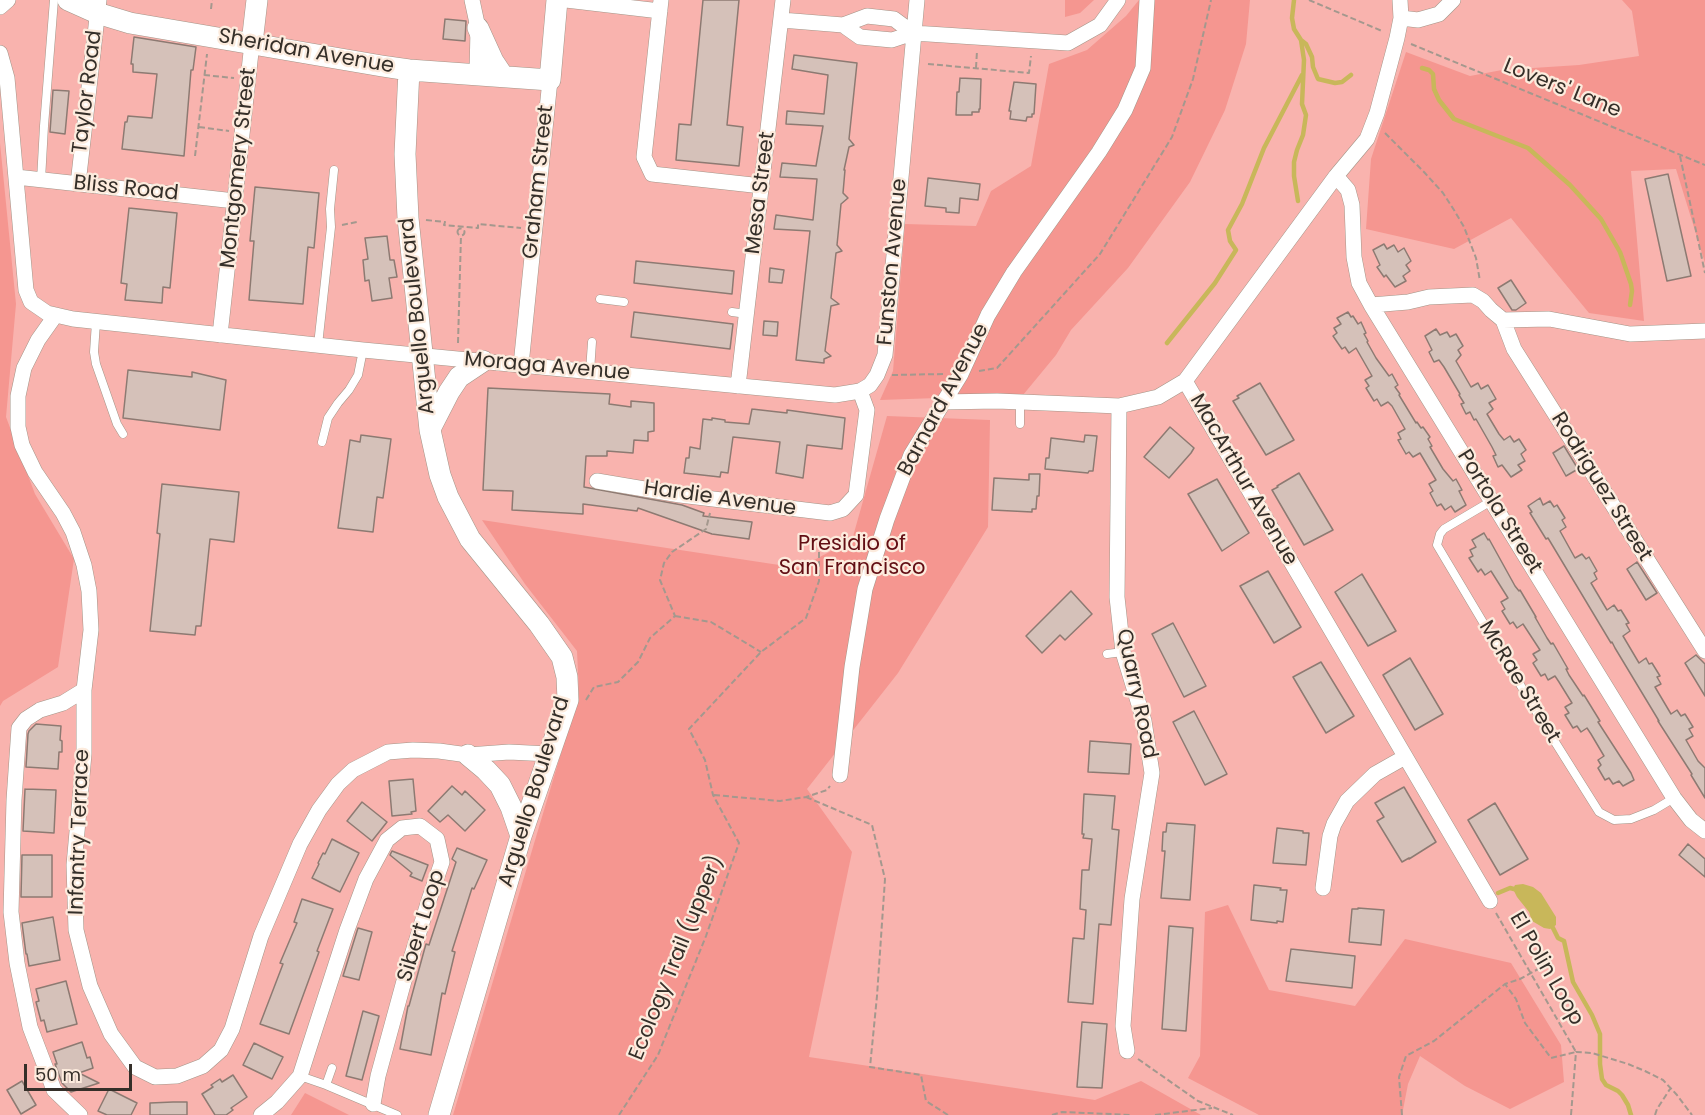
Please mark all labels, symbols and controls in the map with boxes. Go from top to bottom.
street label: Sheridan Avenue [216,24,396,80]
street label: Taylor Road [68,29,108,155]
street label: Lovers' Lane [1499,54,1625,124]
street label: Montgomery Street [216,66,262,270]
street label: Graham Street [518,104,560,260]
street label: Mesa Street [741,130,781,256]
street label: Bliss Road [72,171,180,207]
street label: Funston Avenue [873,178,913,346]
street label: Arguello Boulevard [395,216,441,416]
street label: Barnard Avenue [893,319,995,481]
street label: Moraga Avenue [463,347,631,387]
street label: MacArthur Avenue [1184,390,1302,570]
street label: Rodriguez Street [1545,408,1657,566]
street label: Portola Street [1451,446,1547,578]
street label: Hardie Avenue [642,476,798,522]
park label: Presidio of San Francisco [779,532,925,582]
street label: McRae Street [1473,616,1565,748]
street label: Quarry Road [1110,627,1162,761]
street label: Arguello Boulevard [494,694,576,890]
street label: Infantry Terrace [65,749,95,915]
street label: Ecology Trail (upper) [624,852,730,1064]
street label: Sibert Loop [393,867,451,985]
street label: El Polin Loop [1503,908,1589,1030]
scale bar [27,1052,135,1090]
text: 50 m [35,1062,81,1087]

